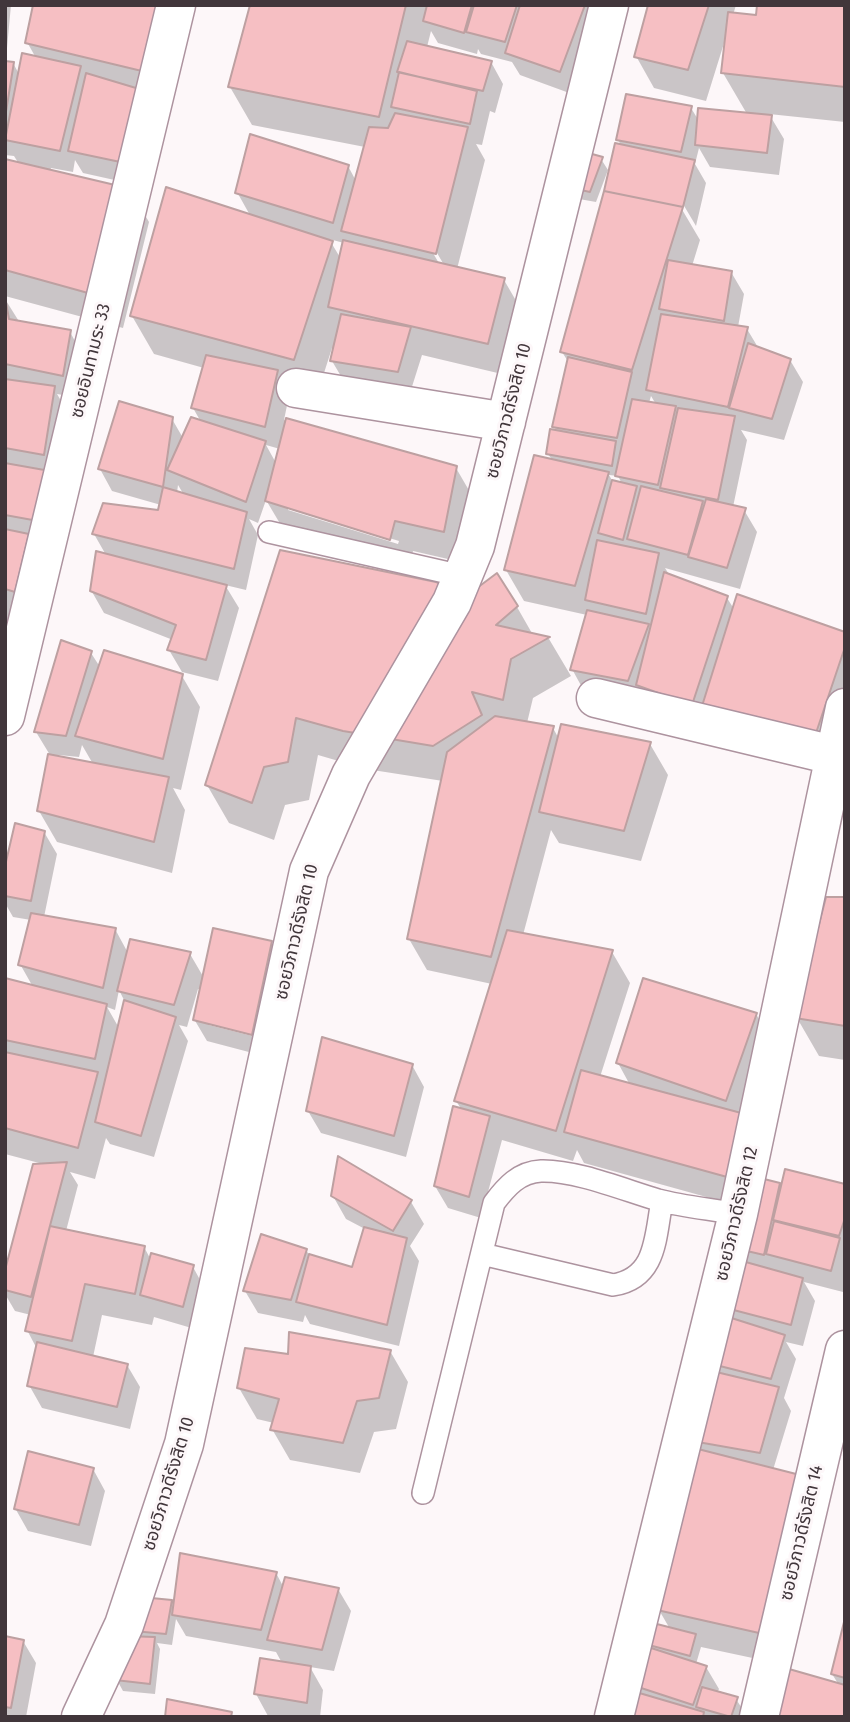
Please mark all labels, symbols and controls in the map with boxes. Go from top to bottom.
street label: ซอยอินทามระ 33 [66,302,116,420]
street label: ซอยวิภาวดีรังสิต 10 [482,341,536,481]
street label: ซอยวิภาวดีรังสิต 10 [271,862,323,1002]
street label: ซอยวิภาวดีรังสิต 12 [711,1145,763,1283]
street label: ซอยวิภาวดีรังสิต 10 [138,1414,200,1554]
street label: ซอยวิภาวดีรังสิต 14 [776,1463,828,1603]

